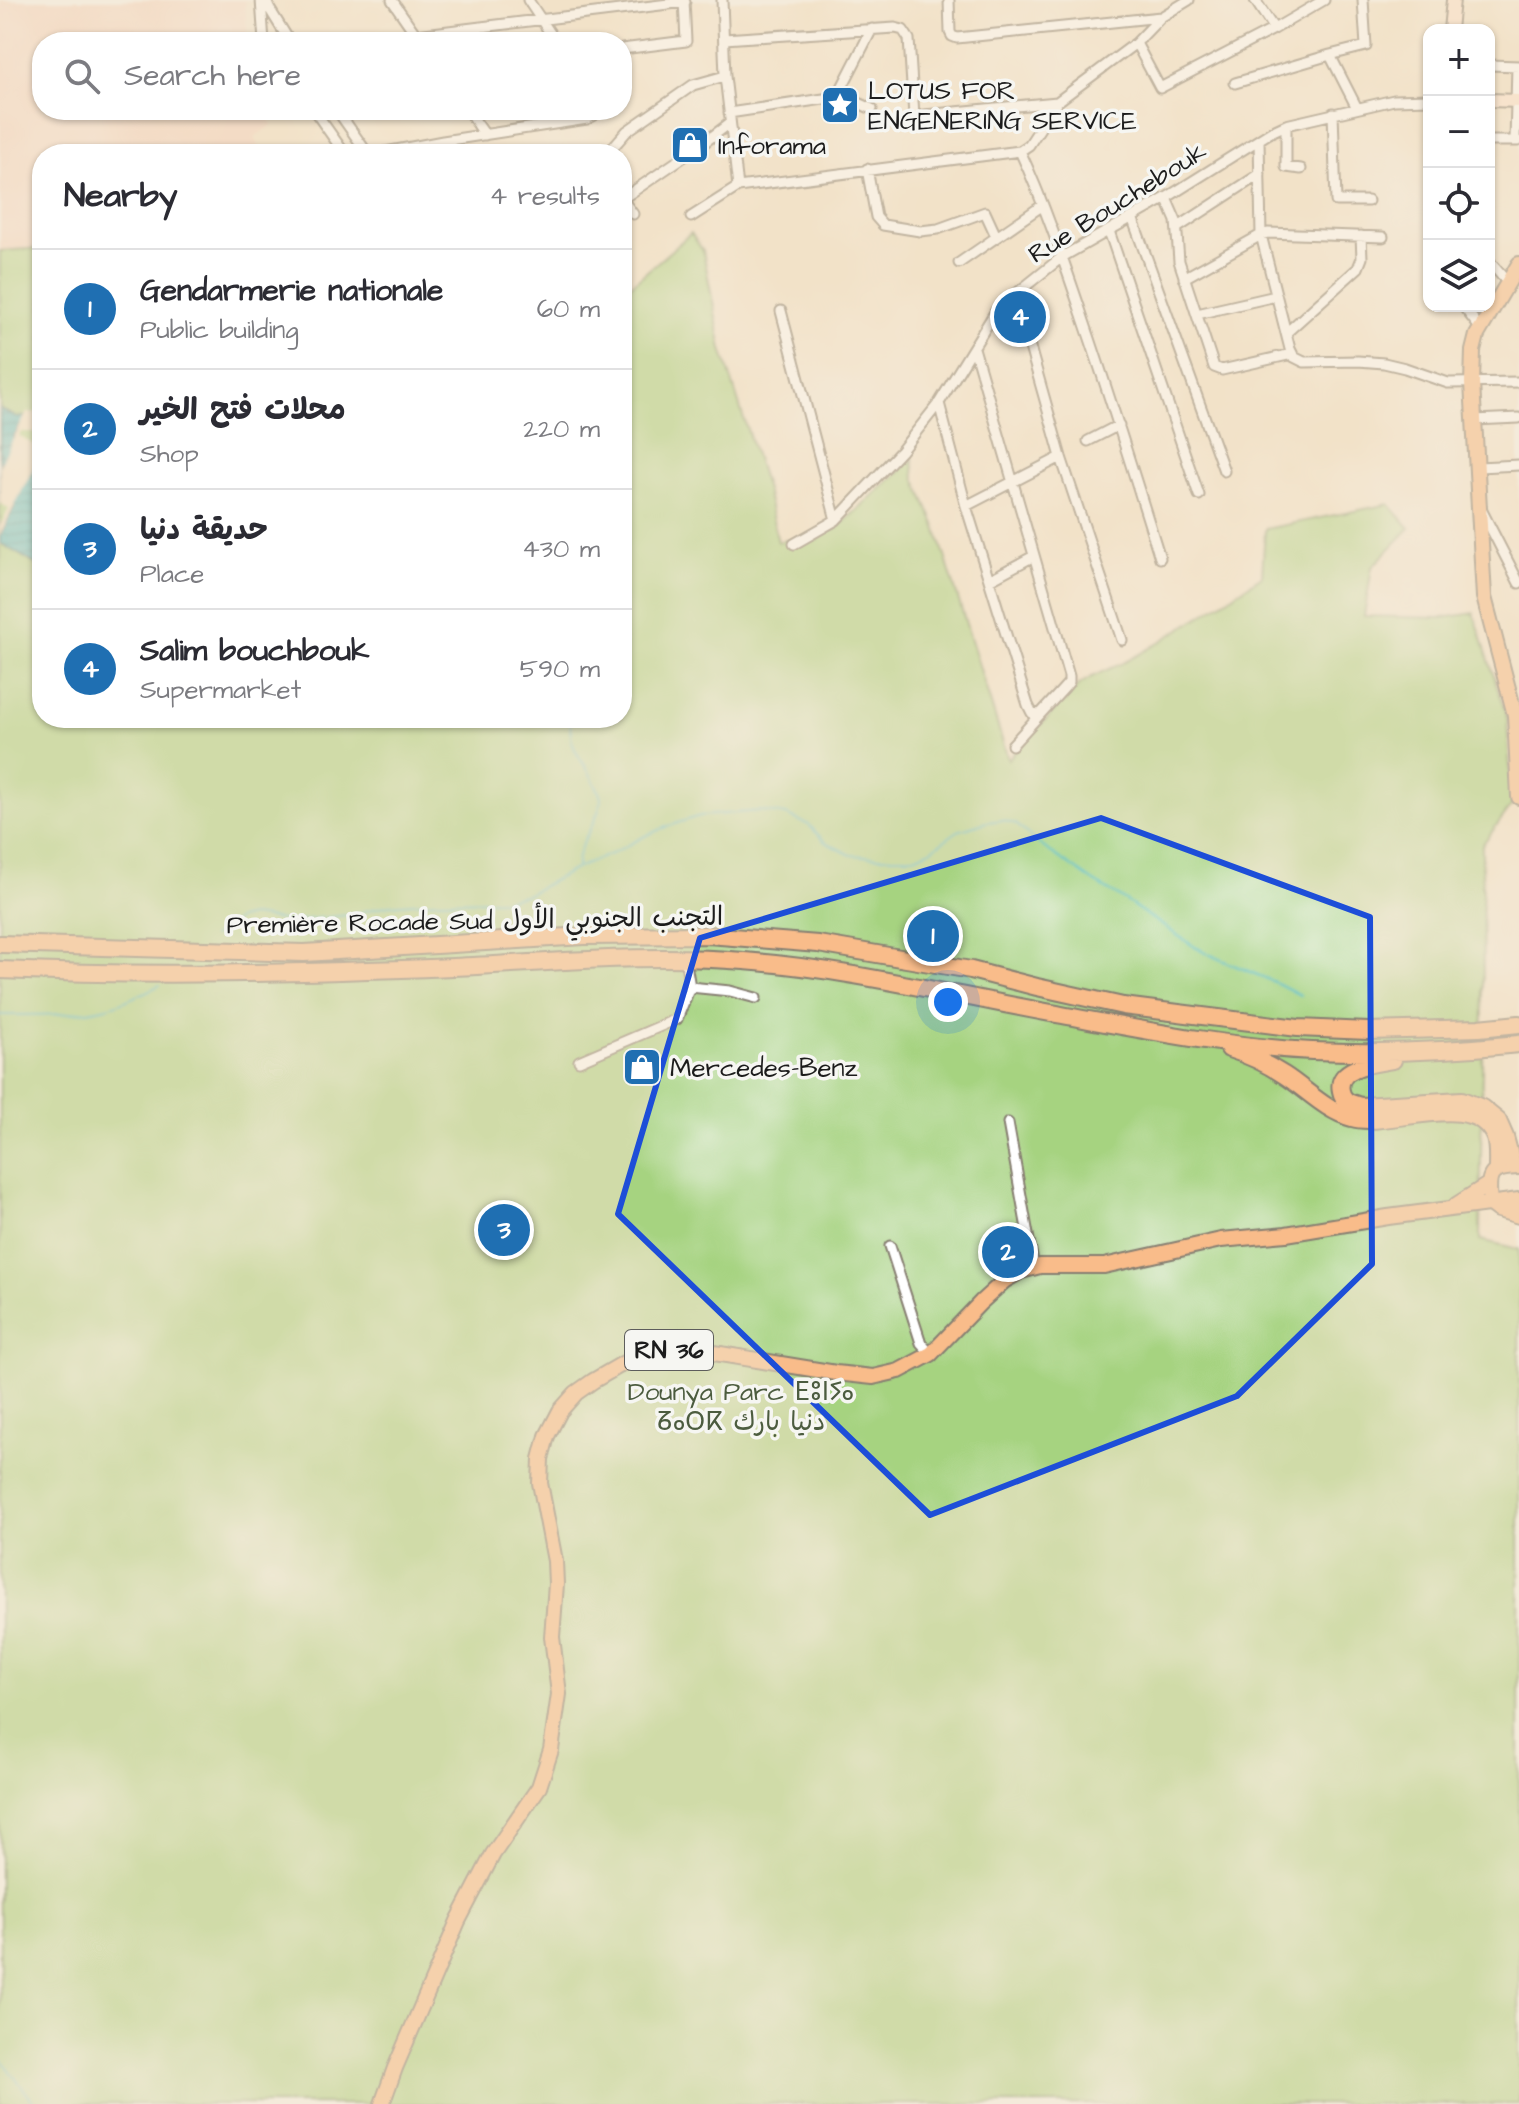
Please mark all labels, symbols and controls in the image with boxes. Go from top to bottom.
map controls [1423,24,1495,312]
button: + [1423,24,1495,96]
search box [32,32,632,120]
icon: search [60,54,104,98]
text: Search here [124,55,301,97]
place label: LOTUS FOR ENGENERING SERVICE [868,73,1137,139]
place icon: LOTUS FOR ENGENERING SERVICE [819,84,861,126]
button: − [1423,96,1495,168]
shop icon: Inforama [669,124,711,166]
place label: Inforama [718,128,826,164]
street label: Rue Bouchebouk [1021,133,1214,272]
button: locate [1423,168,1495,240]
text: Nearby [64,172,178,220]
text: 4 results [490,178,600,214]
button: layers [1423,240,1495,312]
text: Gendarmerie nationale [140,270,443,312]
pin: 4 [994,287,1046,347]
text: 1 [88,291,92,327]
text: 60 m [537,291,600,327]
text: Public building [140,312,299,348]
text: محلات فتح الخير [140,389,346,431]
text: 2 [83,411,97,447]
text: 220 m [523,411,600,447]
text: Shop [140,436,199,472]
text: حديقة دنيا [140,509,268,551]
text: 3 [83,531,97,567]
text: 430 m [522,531,600,567]
text: Place [140,556,204,592]
text: Salim bouchbouk [140,630,369,672]
text: 4 [81,651,99,687]
text: 590 m [520,651,600,687]
text: Supermarket [140,672,301,708]
street label: Première Rocade Sud التجنب الجنوبي الأول [226,898,724,947]
pin: 1 [907,906,959,966]
your location [928,982,968,1022]
shop icon: Mercedes-Benz [621,1046,663,1088]
place label: Mercedes-Benz [670,1050,858,1086]
pin: 3 [478,1200,530,1260]
pin: 2 [982,1222,1034,1282]
road number: RN 36 [625,1330,713,1370]
park label: Dounya Parc ⴹⵓⵏⵢⴰ ⵒⴰⵔⴽ دنيا بارك [628,1374,854,1440]

